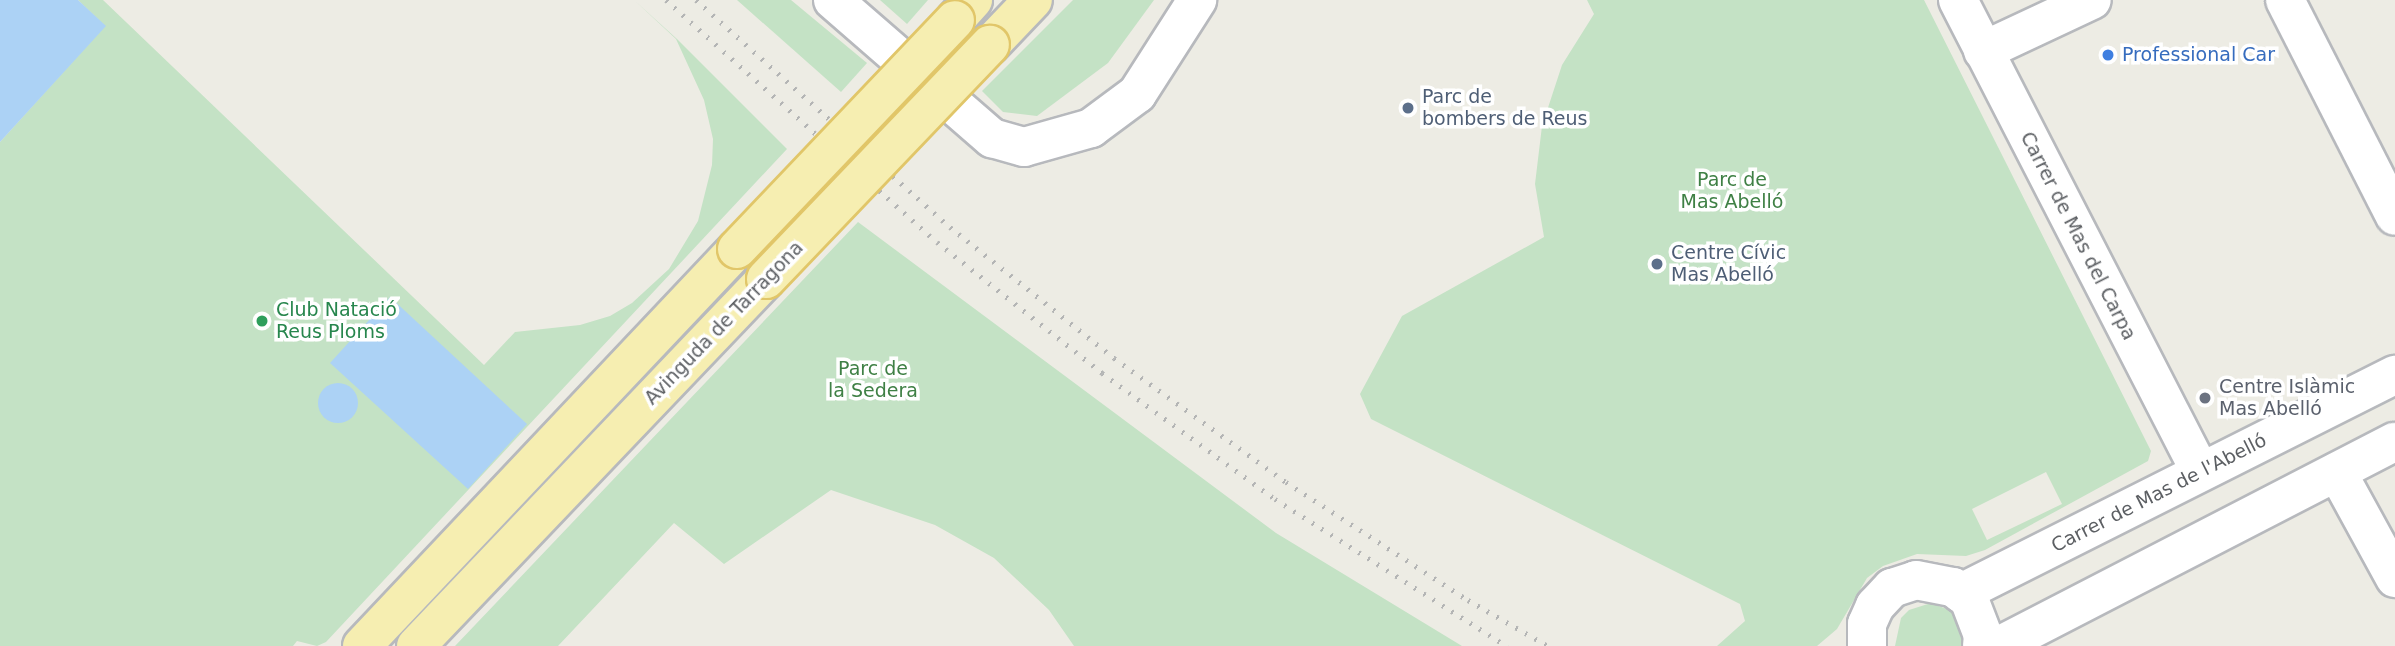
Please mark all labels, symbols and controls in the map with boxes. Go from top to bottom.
place label: Professional Car [2122,44,2275,66]
marker: Professional Car [2100,47,2116,63]
place label: Parc de bombers de Reus [1422,86,1587,130]
marker: Parc de bombers de Reus [1400,100,1416,116]
street label: Carrer de Mas del Carpa [2016,128,2140,344]
park label: Parc de Mas Abelló [1681,169,1783,213]
street label: Avinguda de Tarragona [640,236,808,410]
place label: Centre Cívic Mas Abelló [1671,242,1786,286]
marker: Centre Cívic Mas Abelló [1649,256,1665,272]
place label: Club Natació Reus Ploms [276,299,397,343]
marker: Club Natació Reus Ploms [254,313,270,329]
park label: Parc de la Sedera [828,358,918,402]
place label: Centre Islàmic Mas Abelló [2219,376,2355,420]
marker: Centre Islàmic Mas Abelló [2197,390,2213,406]
street label: Carrer de Mas de l'Abelló [2048,429,2270,557]

